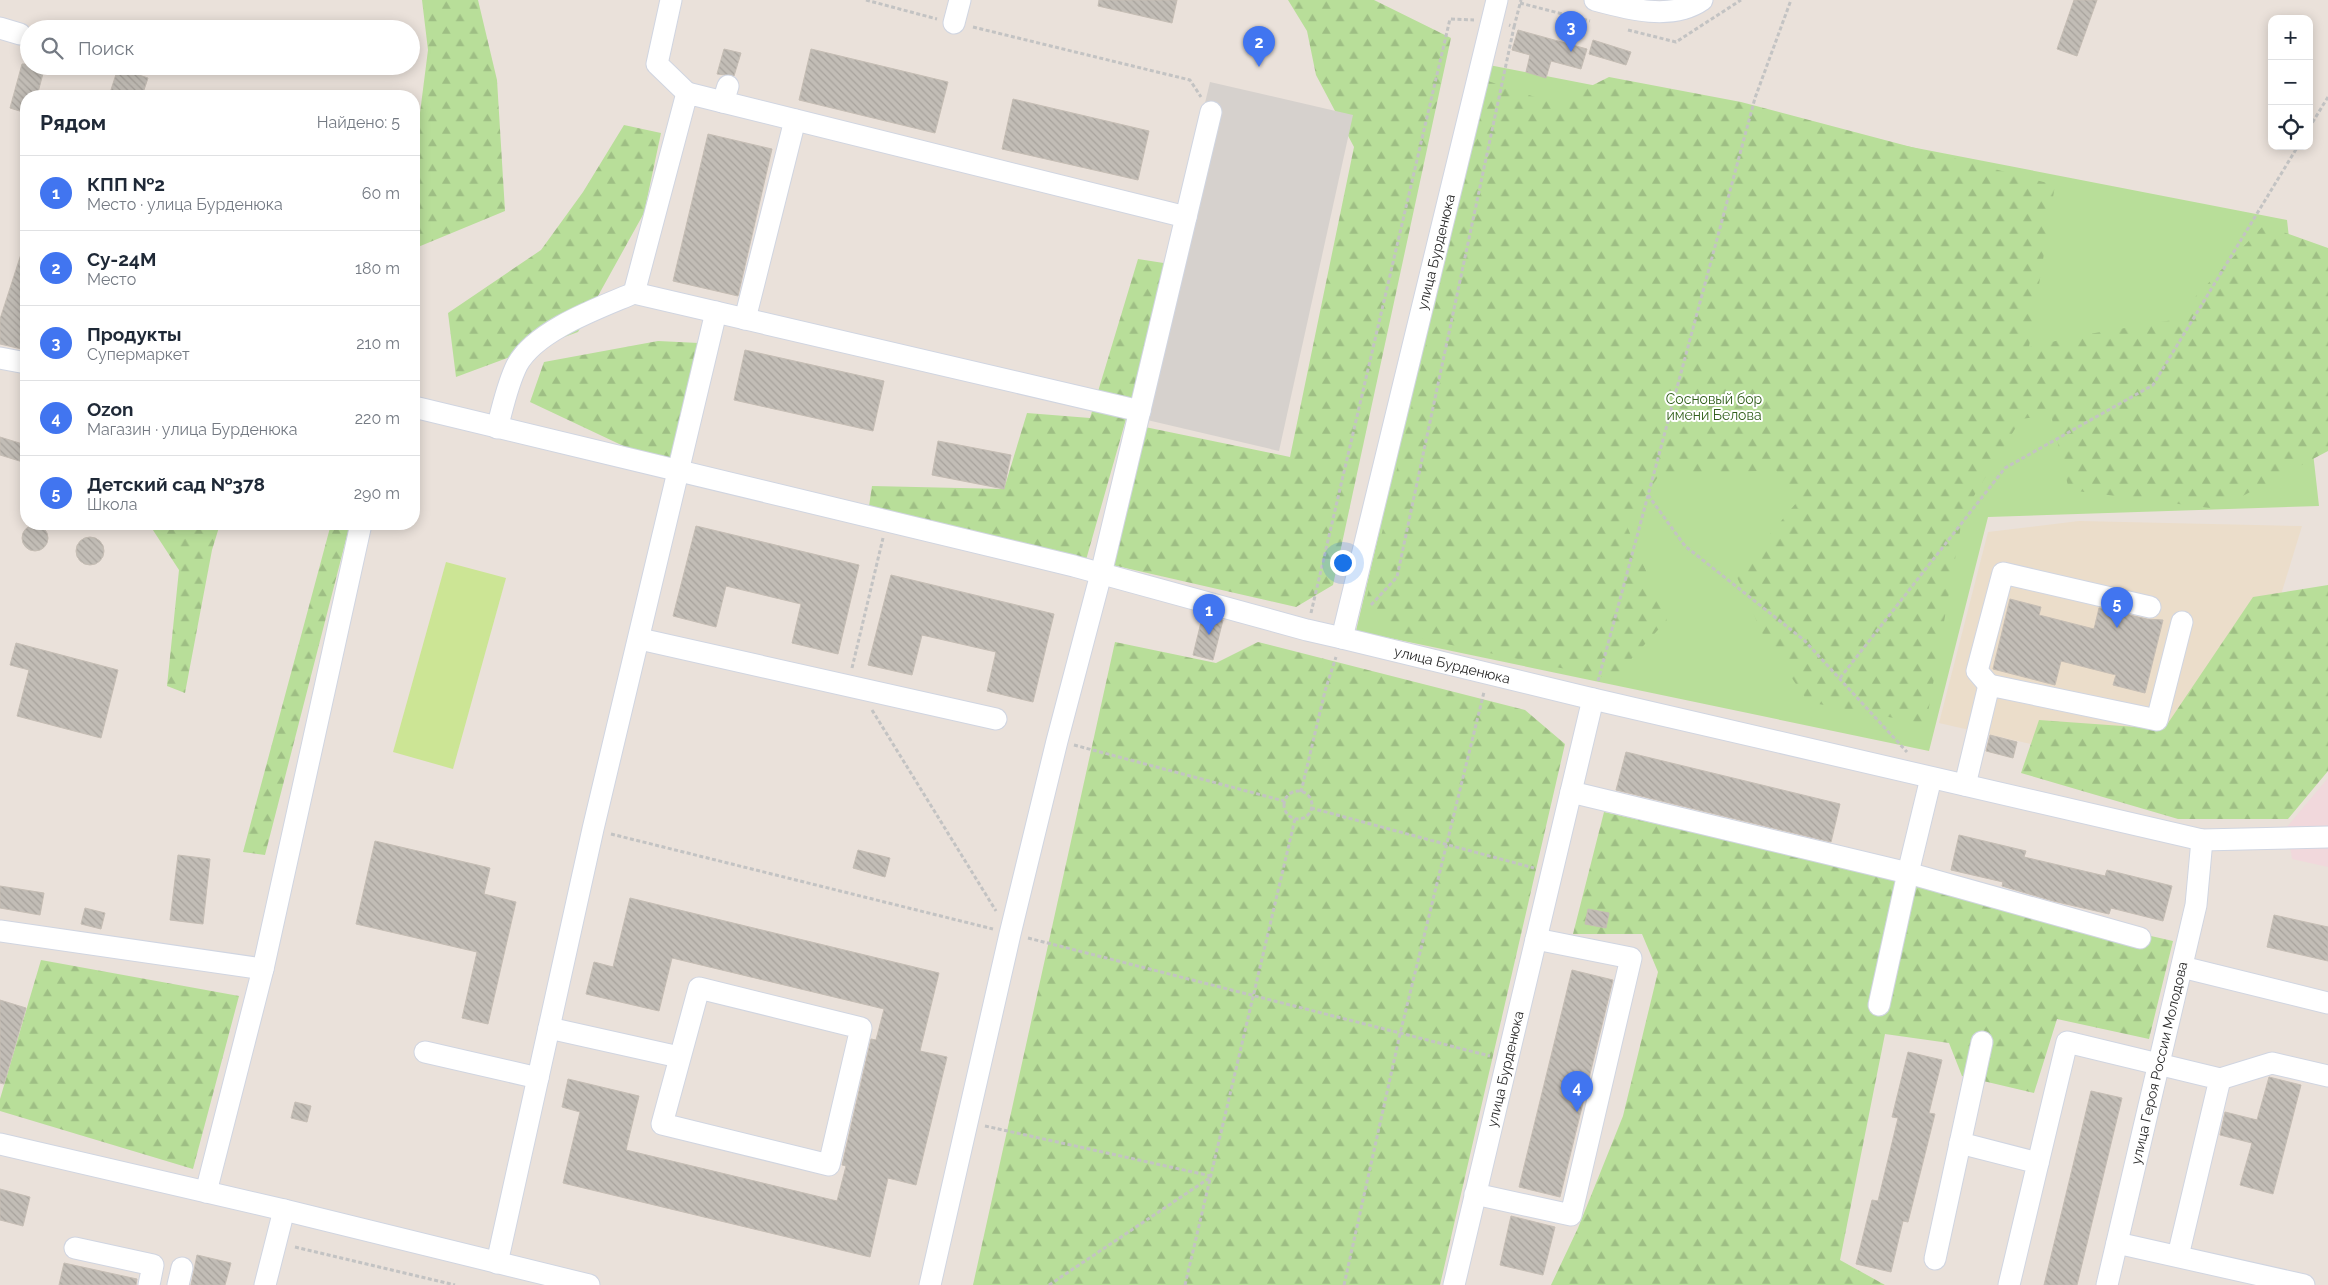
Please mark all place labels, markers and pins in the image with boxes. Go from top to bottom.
pin: 3 [1555,11,1587,52]
pin: 2 [1243,26,1275,67]
pin: 5 [2101,587,2133,628]
pin: 1 [1193,594,1225,635]
pin: 4 [1561,1071,1593,1112]

